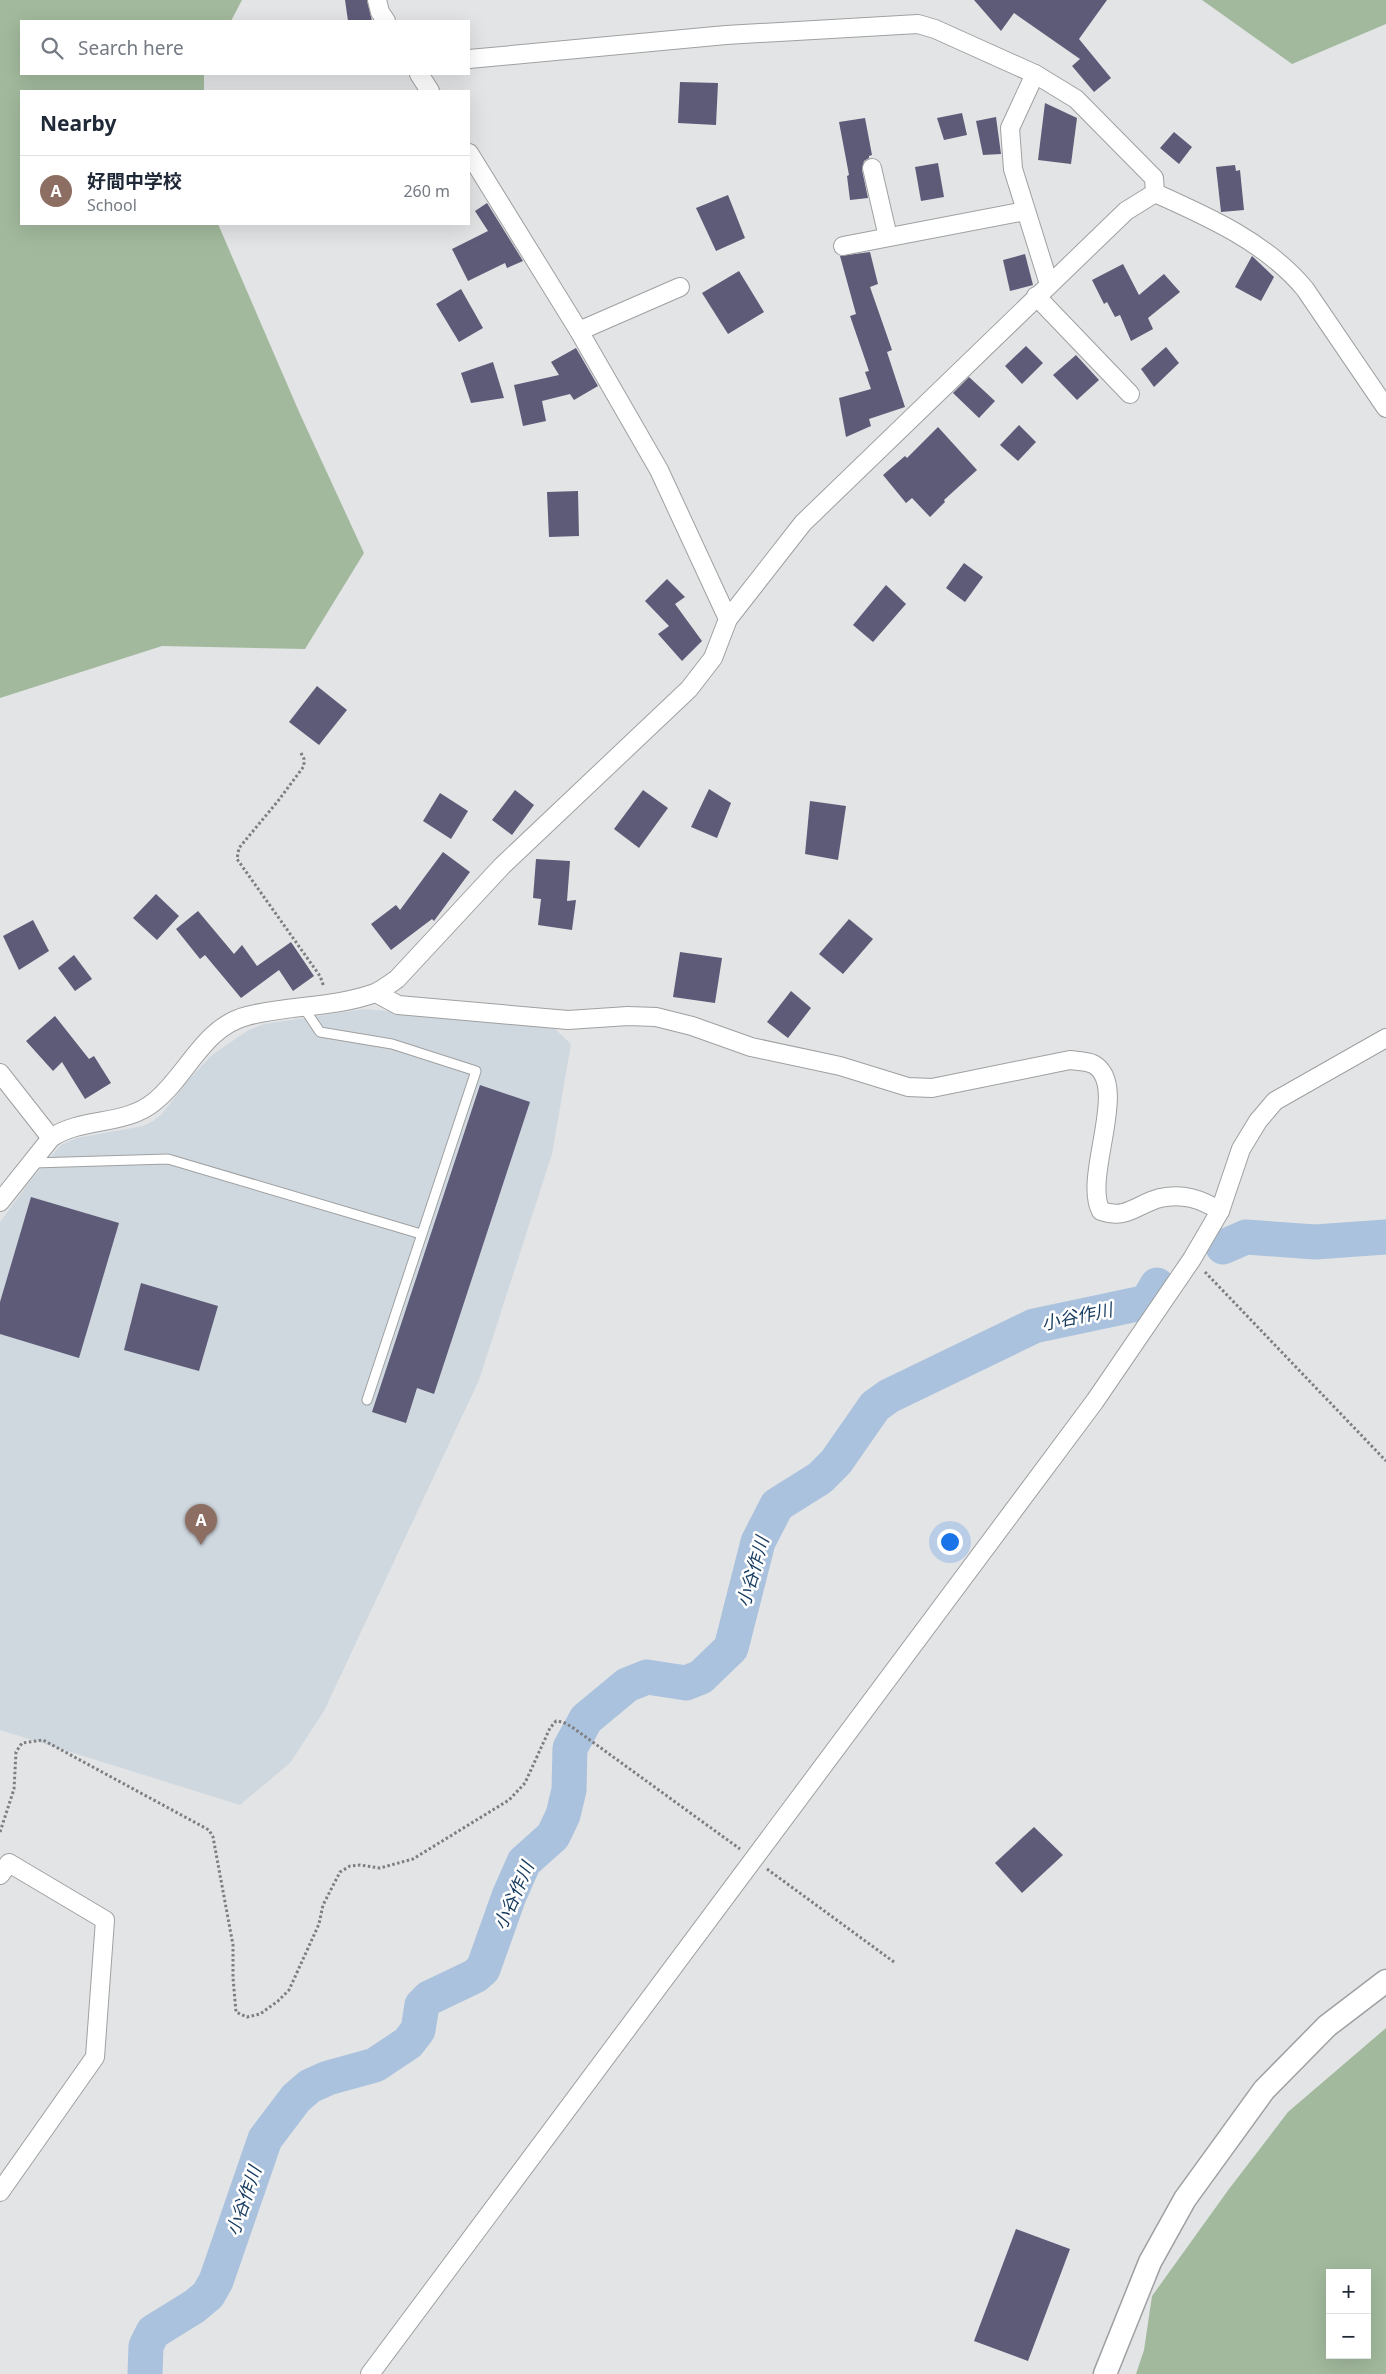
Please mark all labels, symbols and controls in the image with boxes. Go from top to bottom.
search box [20,20,470,75]
icon: search [38,34,66,62]
text: Search here [78,35,184,61]
text: Nearby [40,109,116,137]
text: 好間中学校 [87,168,182,194]
text: A [50,180,62,202]
text: 260 m [403,180,450,202]
text: School [87,194,137,216]
water label: 小谷作川 [1039,1296,1116,1335]
pin: A [185,1504,217,1545]
your location [937,1529,963,1555]
water label: 小谷作川 [731,1532,774,1610]
water label: 小谷作川 [487,1856,540,1933]
water label: 小谷作川 [220,2161,267,2239]
map controls [1326,2269,1371,2359]
button: + [1326,2269,1371,2314]
button: − [1326,2314,1371,2359]

